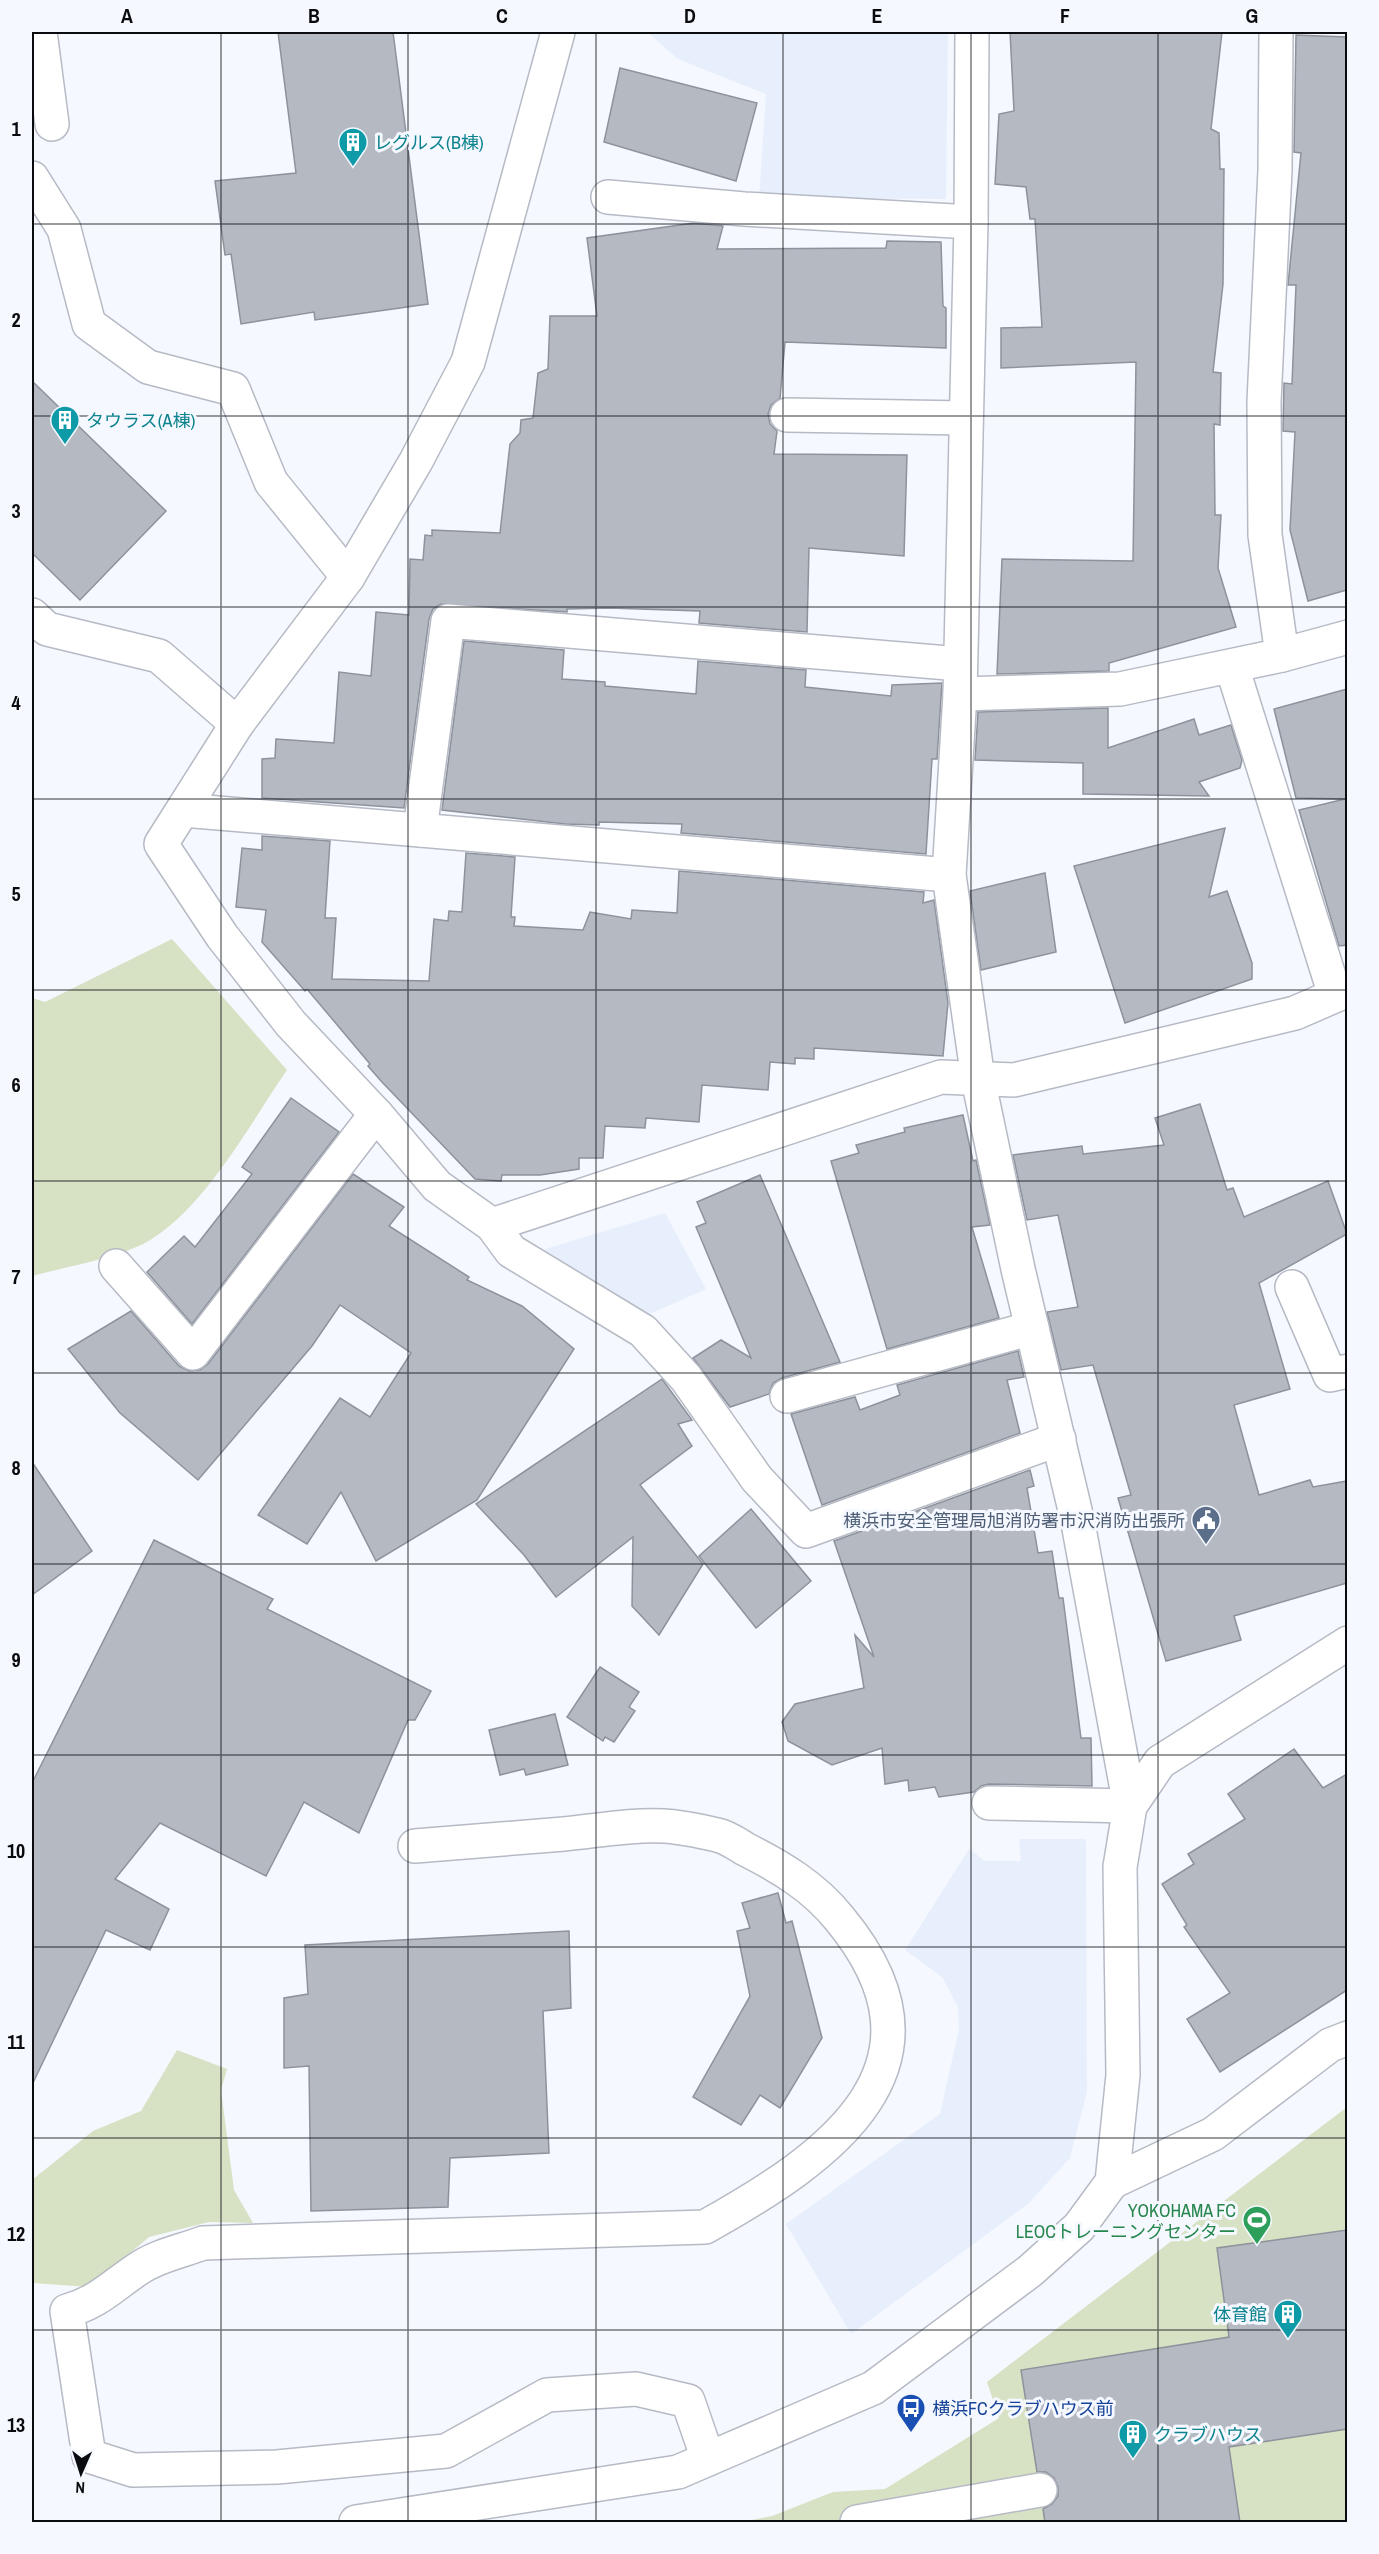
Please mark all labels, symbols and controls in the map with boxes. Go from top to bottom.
text: A [121,2,133,29]
text: B [308,2,320,29]
text: C [496,2,508,29]
text: D [684,2,696,29]
text: E [872,2,883,29]
text: F [1060,2,1070,29]
text: G [1246,2,1258,29]
text: 1 [11,115,21,142]
building icon: レグルス(B棟) [337,126,369,168]
place label: レグルス(B棟) [374,130,484,155]
text: 2 [11,306,21,333]
building icon: タウラス(A棟) [49,404,81,446]
place label: タウラス(A棟) [86,408,195,433]
text: 3 [11,497,21,524]
text: 4 [11,689,21,716]
text: 5 [11,880,21,907]
text: 6 [11,1071,21,1098]
text: 7 [11,1263,21,1290]
text: 8 [11,1454,21,1481]
public building icon: 横浜市安全管理局旭消防署市沢消防出張所 [1190,1504,1222,1546]
place label: 横浜市安全管理局旭消防署市沢消防出張所 [843,1508,1185,1533]
text: 9 [11,1646,21,1673]
text: 10 [7,1837,25,1864]
text: 11 [7,2028,26,2055]
place label: YOKOHAMA FC LEOCトレーニングセンター [1016,2198,1236,2244]
sports icon: YOKOHAMA FC LEOCトレーニングセンター [1241,2204,1273,2246]
text: 12 [7,2220,25,2247]
building icon: 体育館 [1272,2298,1304,2340]
place label: 体育館 [1213,2302,1267,2327]
bus stop icon: 横浜FCクラブハウス前 [895,2392,927,2434]
place label: 横浜FCクラブハウス前 [932,2396,1114,2421]
text: 13 [7,2411,25,2438]
building icon: クラブハウス [1117,2418,1149,2460]
place label: クラブハウス [1154,2422,1262,2447]
north arrow [51,2443,111,2503]
text: N [75,2477,86,2499]

